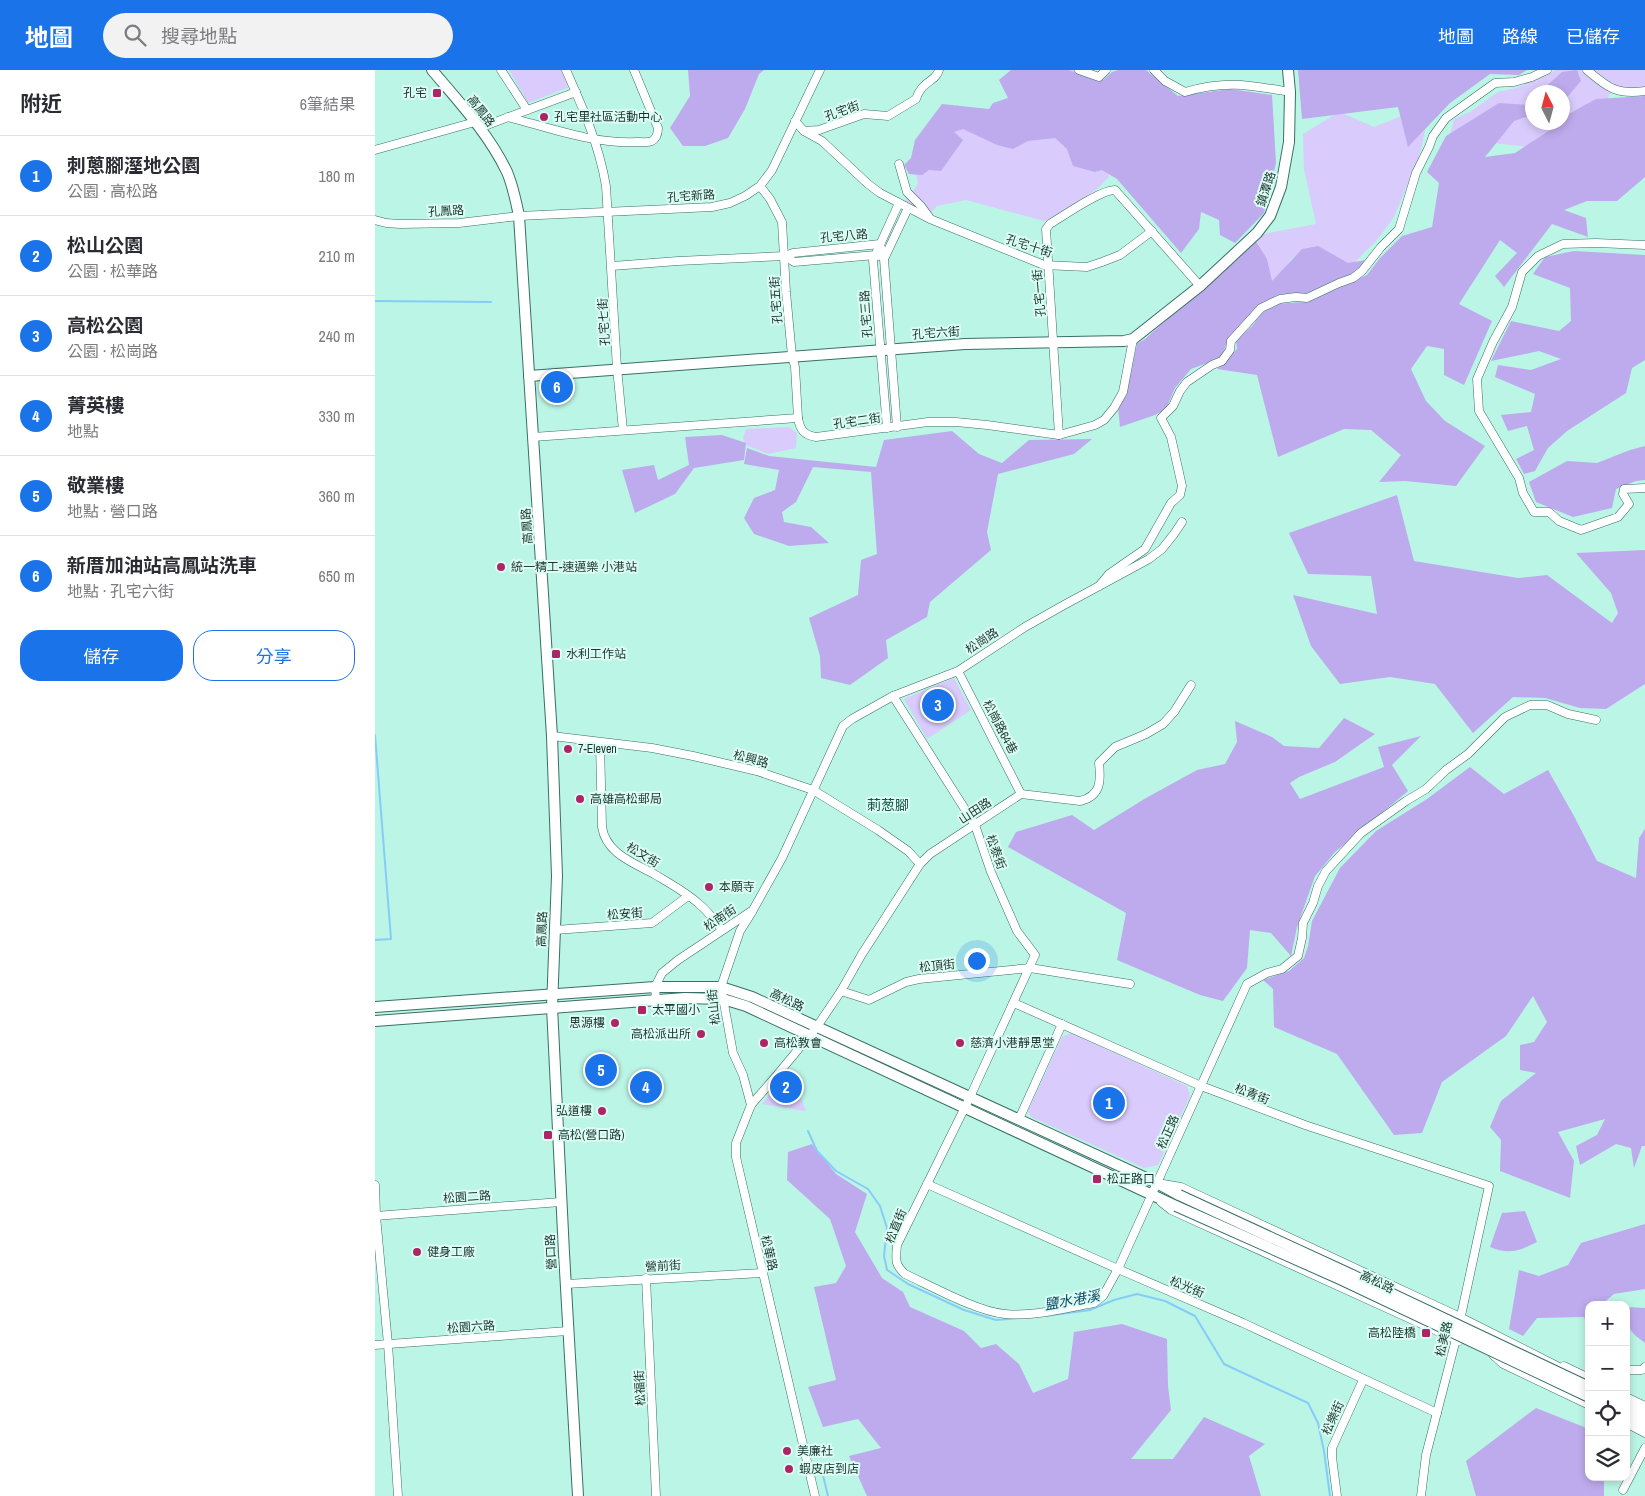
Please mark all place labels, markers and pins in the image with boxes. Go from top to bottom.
place label: 孔宅 [403,85,427,101]
marker: 孔宅 [431,87,443,99]
place label: 孔宅里社區活動中心 [554,109,662,125]
marker: 孔宅里社區活動中心 [538,111,550,123]
pin: 6 [541,368,573,406]
place label: 統一精工-速邁樂 小港站 [511,559,637,575]
marker: 統一精工-速邁樂 小港站 [495,561,507,573]
place label: 水利工作站 [566,646,626,662]
marker: 水利工作站 [550,648,562,660]
pin: 3 [922,686,954,724]
place label: 7-Eleven [578,741,617,757]
marker: 7-Eleven [562,743,574,755]
place label: 高雄高松郵局 [590,791,662,807]
marker: 高雄高松郵局 [574,793,586,805]
place label: 本願寺 [719,879,755,895]
marker: 本願寺 [703,881,715,893]
place label: 太平國小 [652,1002,700,1018]
marker: 太平國小 [636,1004,648,1016]
place label: 思源樓 [569,1015,605,1031]
marker: 思源樓 [609,1017,621,1029]
place label: 高松派出所 [631,1026,691,1042]
marker: 高松派出所 [695,1028,707,1040]
place label: 高松教會 [774,1035,822,1051]
place label: 慈濟小港靜思堂 [970,1035,1054,1051]
marker: 高松教會 [758,1037,770,1049]
marker: 慈濟小港靜思堂 [954,1037,966,1049]
pin: 5 [585,1051,617,1089]
pin: 4 [630,1068,662,1106]
pin: 2 [770,1068,802,1106]
pin: 1 [1093,1084,1125,1122]
place label: 弘道樓 [556,1103,592,1119]
marker: 弘道樓 [596,1105,608,1117]
place label: 高松(營口路) [558,1127,625,1143]
marker: 高松(營口路) [542,1129,554,1141]
place label: 松正路口 [1107,1171,1155,1187]
marker: 松正路口 [1091,1173,1103,1185]
place label: 健身工廠 [427,1244,475,1260]
marker: 健身工廠 [411,1246,423,1258]
place label: 高松陸橋 [1368,1325,1416,1341]
marker: 高松陸橋 [1420,1327,1432,1339]
place label: 美廉社 [797,1443,833,1459]
marker: 美廉社 [781,1445,793,1457]
place label: 蝦皮店到店 [799,1461,859,1477]
marker: 蝦皮店到店 [783,1463,795,1475]

